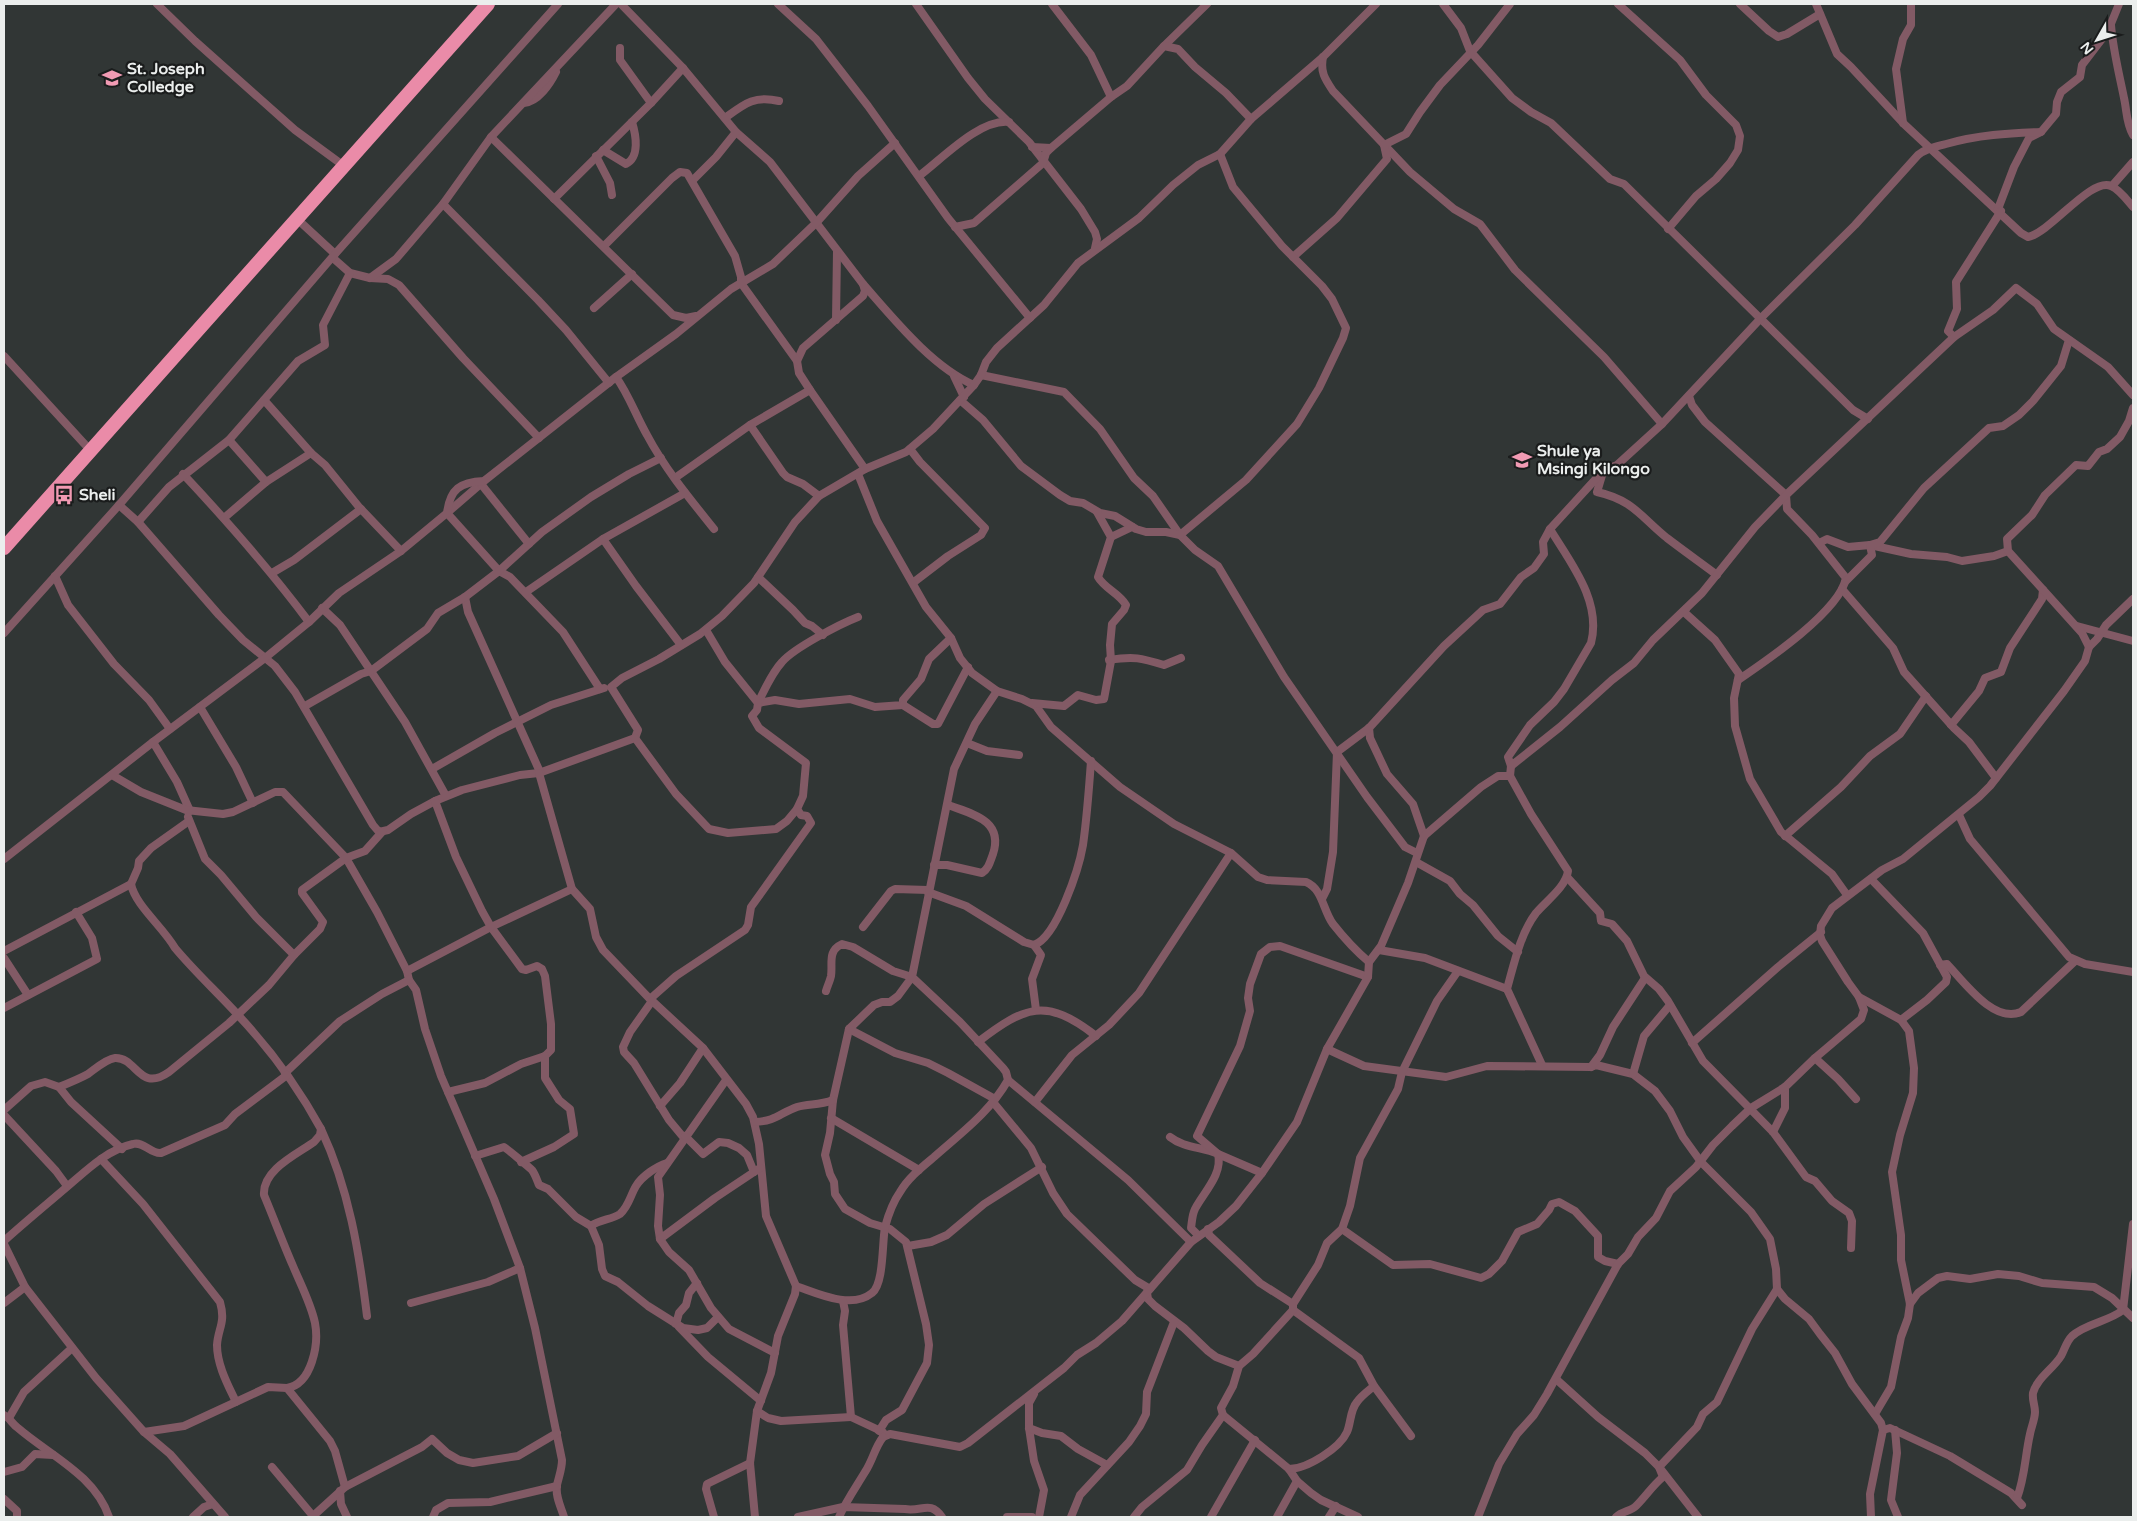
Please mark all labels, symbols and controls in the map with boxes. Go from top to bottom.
north arrow [2072,15,2122,65]
text: N [2077,38,2097,58]
place label: St. Joseph Colledge [127,59,205,97]
school or university icon: St. Joseph Colledge [101,67,123,89]
place label: Shule ya Msingi Kilongo [1537,441,1650,479]
school or university icon: Shule ya Msingi Kilongo [1511,449,1533,471]
bus stop icon: Sheli [53,484,75,506]
place label: Sheli [79,485,116,505]

